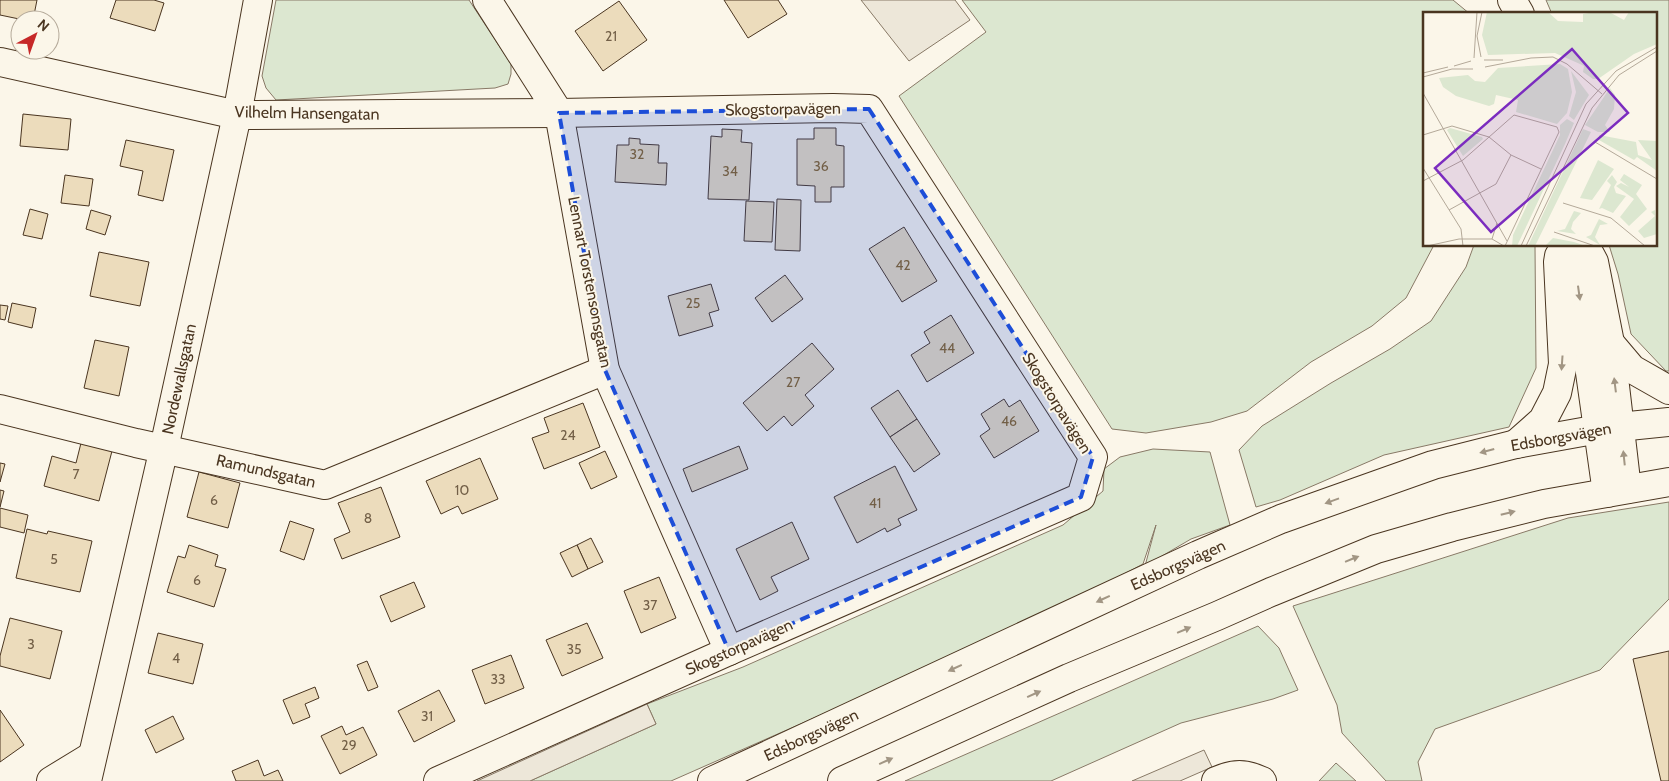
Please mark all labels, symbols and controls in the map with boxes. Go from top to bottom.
north arrow [10,10,60,60]
inset map [1423,12,1656,246]
text: N [34,15,53,35]
house number: 21 [605,27,617,45]
street label: Skogstorpavägen [725,98,841,120]
street label: Vilhelm Hansengatan [234,102,380,124]
house number: 32 [630,145,644,163]
house number: 36 [813,157,829,175]
house number: 34 [722,162,738,180]
street label: Lennart Torstensonsgatan [564,195,616,369]
house number: 42 [895,256,911,274]
one-way arrow [1575,286,1583,302]
house number: 25 [686,294,700,312]
street label: Nordewallsgatan [158,322,200,436]
house number: 44 [939,339,955,357]
street label: Skogstorpavägen [1018,349,1096,457]
one-way arrow [1558,355,1566,371]
house number: 27 [786,373,800,391]
one-way arrow [1611,377,1619,393]
house number: 46 [1001,412,1017,430]
street label: Edsborgsvägen [1509,419,1613,455]
house number: 24 [560,426,576,444]
one-way arrow [1479,447,1494,455]
street label: Ramundsgatan [214,450,318,492]
one-way arrow [1620,450,1628,466]
house number: 7 [72,465,80,483]
house number: 10 [455,481,469,499]
house number: 6 [210,491,218,509]
house number: 41 [869,494,881,512]
one-way arrow [1324,497,1339,505]
house number: 8 [364,509,372,527]
one-way arrow [1500,509,1515,517]
street label: Edsborgsvägen [1128,536,1228,594]
house number: 5 [50,550,58,568]
one-way arrow [1345,555,1360,563]
house number: 6 [193,571,201,589]
one-way arrow [1095,595,1110,604]
house number: 37 [643,596,657,614]
street label: Skogstorpavägen [682,615,796,679]
one-way arrow [1177,626,1191,634]
house number: 3 [27,635,35,653]
house number: 35 [566,640,582,658]
house number: 4 [172,649,180,667]
one-way arrow [948,664,962,672]
house number: 33 [490,670,506,688]
one-way arrow [1027,690,1041,698]
street label: Edsborgsvägen [761,705,861,765]
house number: 31 [421,707,433,725]
house number: 29 [341,736,357,754]
one-way arrow [879,757,893,765]

